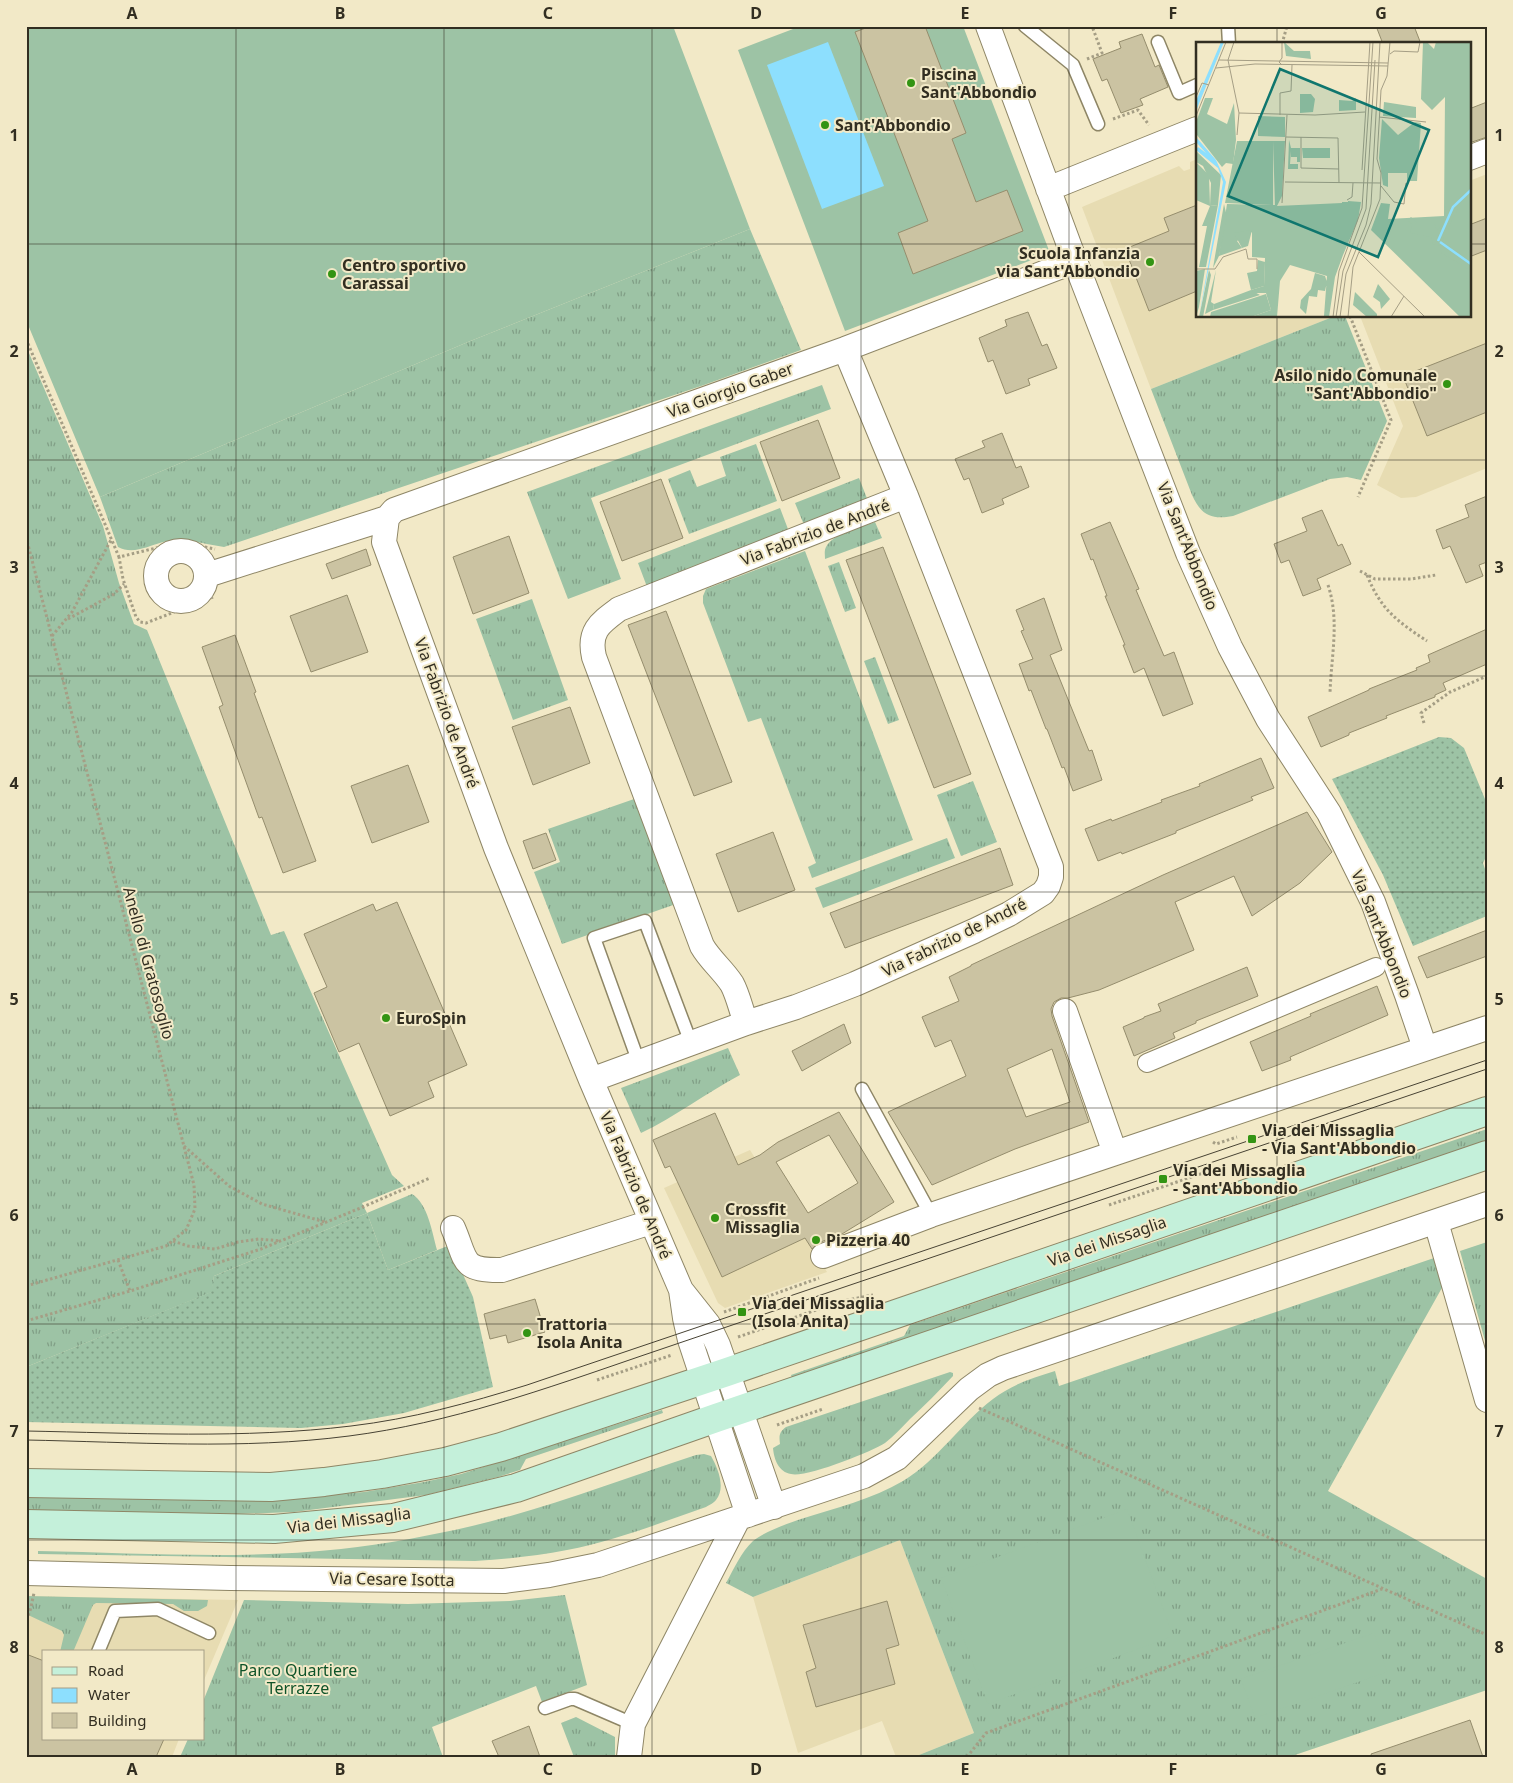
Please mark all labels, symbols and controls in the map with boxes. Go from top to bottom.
text: A [126,2,138,24]
text: B [335,2,345,24]
text: C [543,2,553,24]
text: D [750,2,762,24]
text: E [961,2,970,24]
text: F [1169,2,1177,24]
text: G [1375,2,1387,24]
inset map [1196,42,1470,318]
place label: Piscina Sant'Abbondio [921,63,1037,103]
marker: Piscina Sant'Abbondio [905,77,917,89]
place label: Sant'Abbondio [835,114,951,136]
marker: Sant'Abbondio [819,119,831,131]
text: 1 [9,124,19,146]
text: 1 [1494,124,1504,146]
place label: Scuola Infanzia via Sant'Abbondio [997,242,1140,282]
place label: Centro sportivo Carassai [342,254,466,294]
marker: Scuola Infanzia via Sant'Abbondio [1144,256,1156,268]
marker: Centro sportivo Carassai [326,268,338,280]
text: 2 [9,340,19,362]
text: 2 [1494,340,1504,362]
street label: Via Giorgio Gaber [664,357,796,423]
place label: Asilo nido Comunale "Sant'Abbondio" [1274,364,1437,404]
marker: Asilo nido Comunale "Sant'Abbondio" [1441,378,1453,390]
street label: Via Sant'Abbondio [1152,479,1224,613]
street label: Via Fabrizio de André [737,493,893,571]
text: 3 [9,556,19,578]
text: 3 [1494,556,1504,578]
street label: Via Fabrizio de André [410,635,484,791]
text: 4 [9,772,19,794]
text: 4 [1494,772,1504,794]
street label: Via Sant'Abbondio [1346,867,1418,1001]
street label: Anello di Gratosoglio [118,884,180,1042]
street label: Via Fabrizio de André [878,892,1030,982]
text: 5 [9,988,19,1010]
text: 5 [1494,988,1504,1010]
place label: EuroSpin [396,1007,466,1029]
marker: EuroSpin [380,1012,392,1024]
street label: Via Fabrizio de André [595,1108,677,1262]
place label: Via dei Missaglia - Via Sant'Abbondio [1262,1119,1416,1159]
marker: Via dei Missaglia - Via Sant'Abbondio [1246,1133,1258,1145]
place label: Via dei Missaglia - Sant'Abbondio [1173,1159,1305,1199]
marker: Via dei Missaglia - Sant'Abbondio [1157,1173,1169,1185]
place label: Crossfit Missaglia [725,1198,800,1238]
text: 6 [9,1204,19,1226]
text: 6 [1494,1204,1504,1226]
street label: Via dei Missaglia [1045,1210,1169,1272]
marker: Crossfit Missaglia [709,1212,721,1224]
place label: Pizzeria 40 [826,1229,910,1251]
marker: Pizzeria 40 [810,1234,822,1246]
place label: Via dei Missaglia (Isola Anita) [752,1292,884,1332]
marker: Via dei Missaglia (Isola Anita) [736,1306,748,1318]
place label: Trattoria Isola Anita [537,1313,623,1353]
marker: Trattoria Isola Anita [521,1327,533,1339]
text: 7 [9,1420,19,1442]
text: 7 [1494,1420,1504,1442]
street label: Via dei Missaglia [286,1502,412,1538]
street label: Via Cesare Isotta [329,1567,455,1591]
text: 8 [9,1636,19,1658]
text: 8 [1494,1636,1504,1658]
legend [42,1650,205,1740]
park label: Parco Quartiere Terrazze [239,1659,357,1699]
text: Road [88,1660,124,1680]
text: Water [88,1684,130,1704]
text: Building [88,1710,146,1730]
text: A [126,1758,138,1780]
text: B [335,1758,345,1780]
text: C [543,1758,553,1780]
text: D [750,1758,762,1780]
text: E [961,1758,970,1780]
text: F [1169,1758,1177,1780]
text: G [1375,1758,1387,1780]

